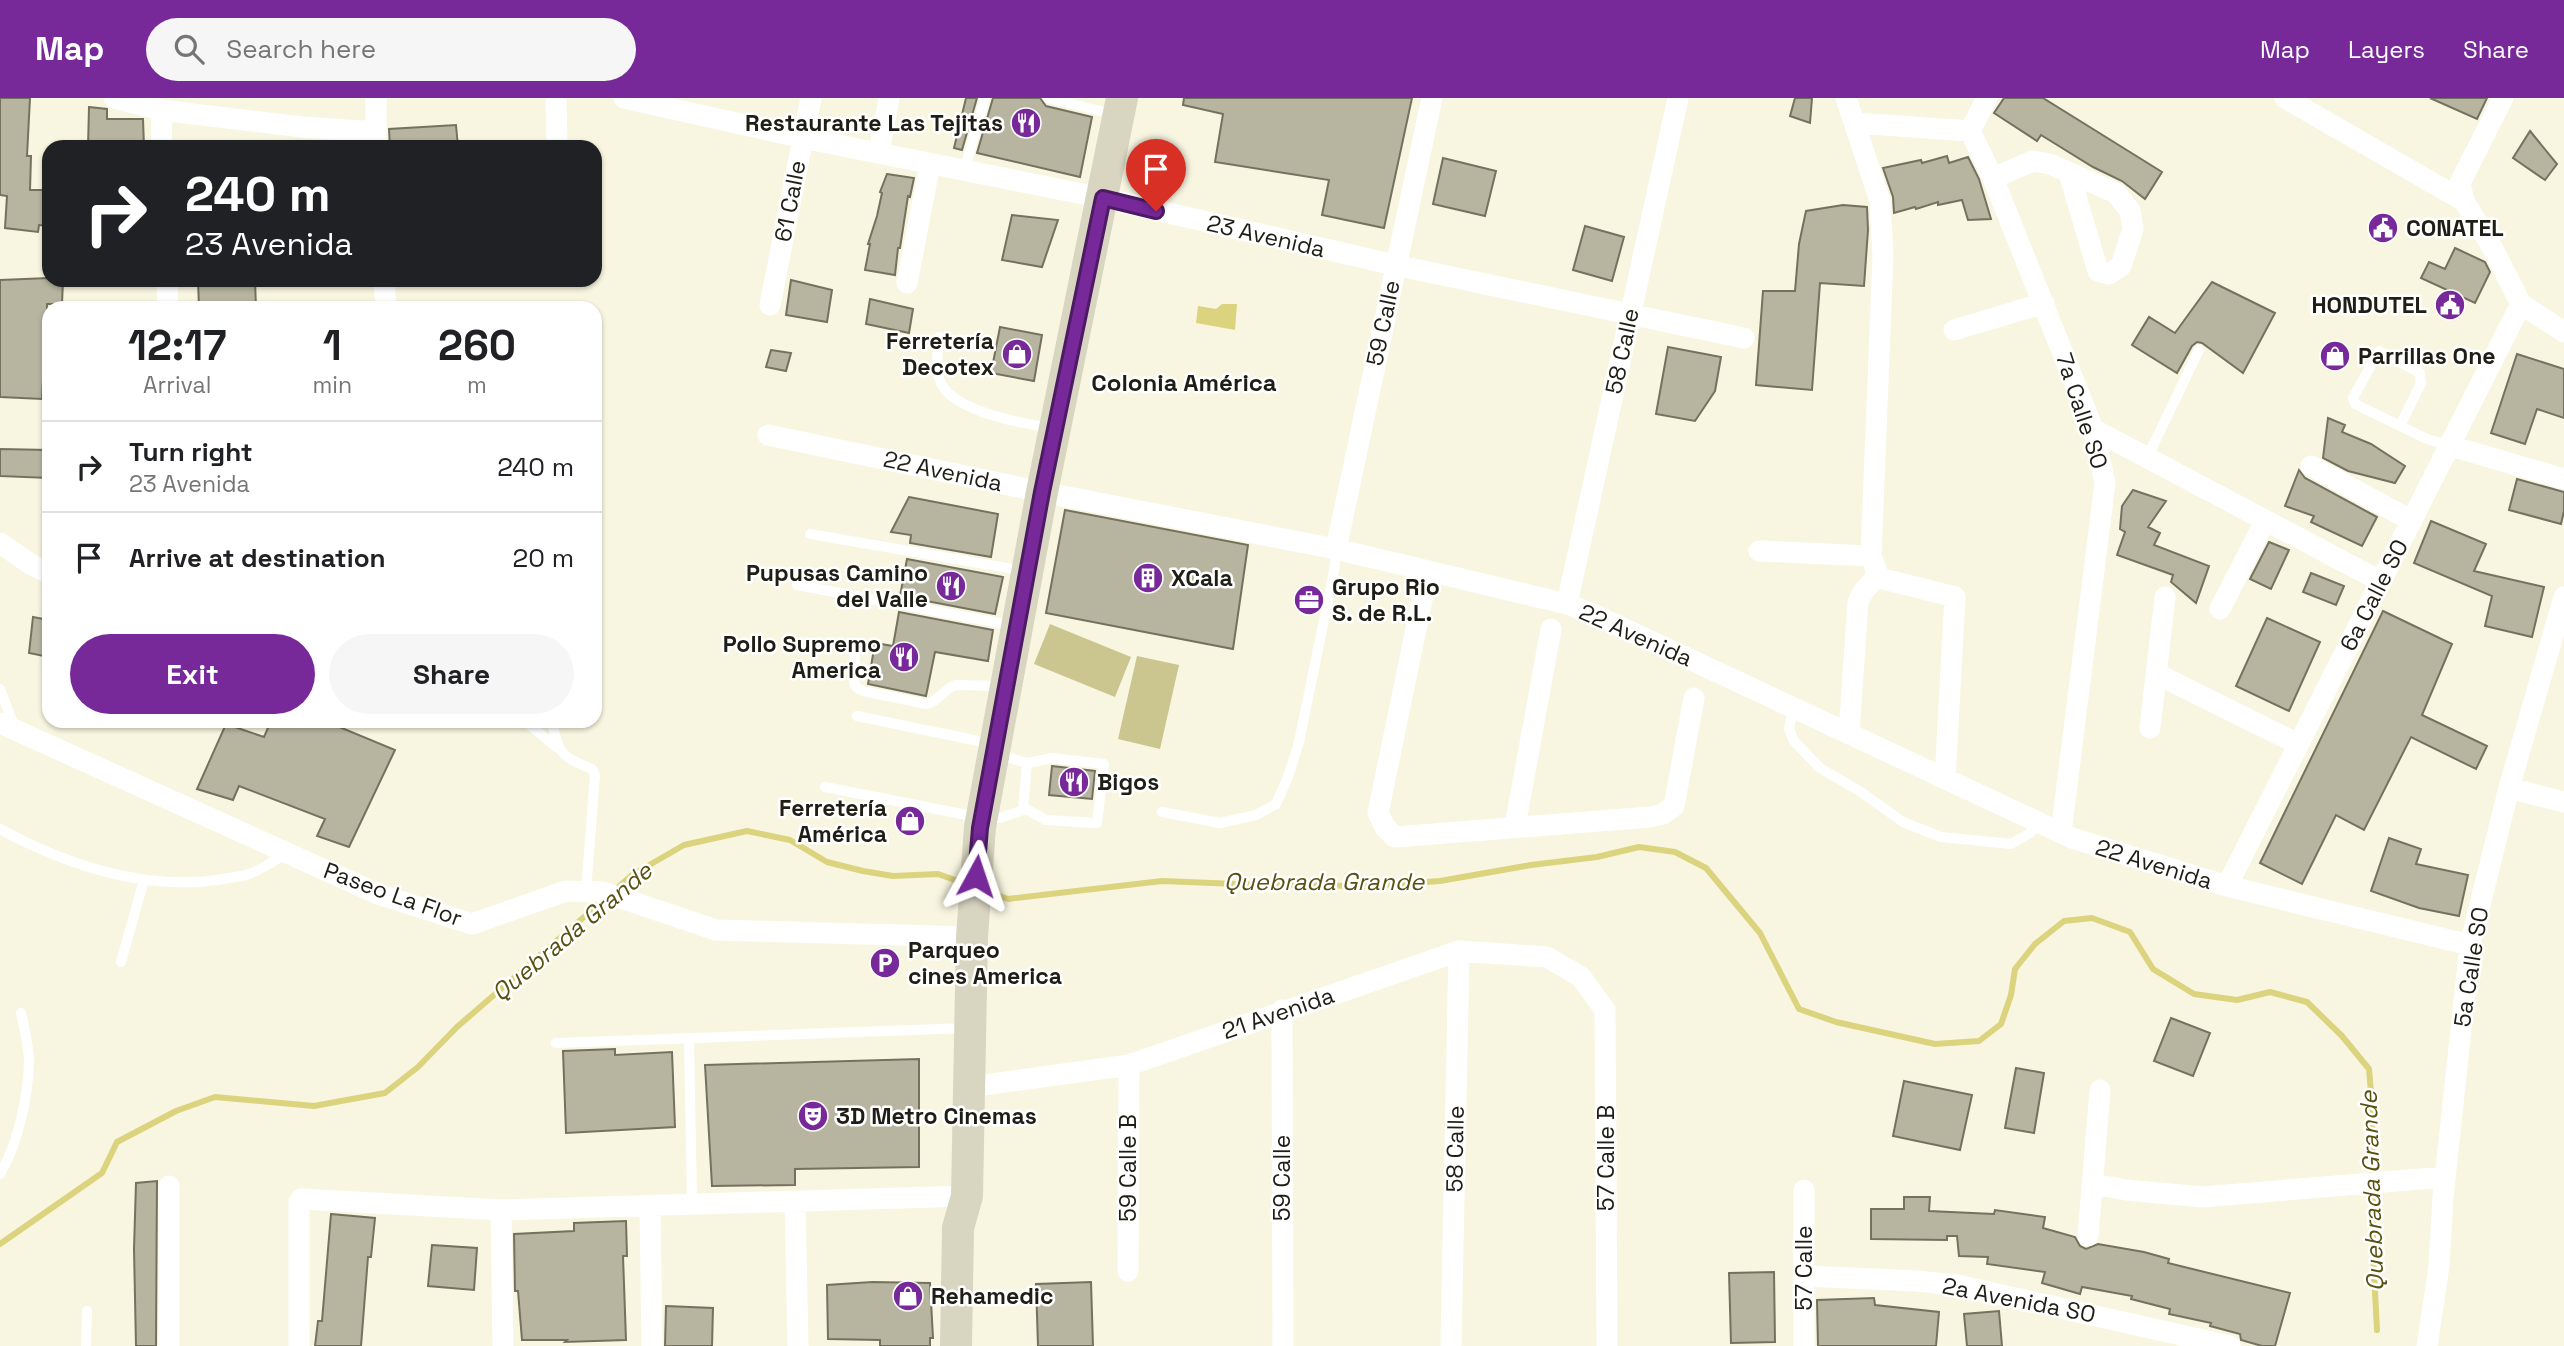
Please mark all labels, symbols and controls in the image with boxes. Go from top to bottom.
search box [146,18,636,81]
text: Map [35,28,104,70]
icon: search [170,30,208,68]
text: Search here [226,32,376,66]
text: Map [2260,34,2310,65]
text: Layers [2348,34,2425,65]
text: Share [2463,34,2529,65]
restaurant icon: Restaurante Las Tejitas [1009,106,1043,140]
place label: Restaurante Las Tejitas [745,108,1003,138]
pin [1126,139,1186,211]
icon: arrive [1137,150,1175,188]
street label: 61 Calle [767,158,813,244]
text: 240 m [185,163,331,225]
icon: right [70,168,161,259]
street label: 23 Avenida [1204,208,1328,264]
public building icon: CONATEL [2366,211,2400,245]
place label: CONATEL [2406,213,2504,243]
text: 23 Avenida [185,224,353,264]
street label: 59 Calle [1359,278,1407,368]
public building icon: HONDUTEL [2433,288,2467,322]
place label: HONDUTEL [2311,290,2427,320]
street label: 58 Calle [1598,305,1646,397]
text: 12:17 [128,319,227,372]
text: 1 [323,319,342,372]
text: 260 [438,319,516,372]
place label: Ferretería Decotex [886,326,994,382]
shop icon: Ferretería Decotex [1000,337,1034,371]
shop icon: Parrillas One [2318,339,2352,373]
place label: Parrillas One [2358,341,2496,371]
street label: 7a Calle SO [2049,349,2115,473]
district label: Colonia América [1091,367,1277,398]
text: Arrival [143,370,211,400]
text: min [313,370,352,400]
text: m [467,370,487,400]
text: Turn right [129,435,253,469]
street label: 22 Avenida [881,444,1005,498]
icon: right [70,448,108,486]
text: 240 m [497,450,574,484]
text: 23 Avenida [129,469,250,499]
street label: 6a Calle SO [2333,534,2415,656]
icon: arrive [70,539,108,577]
text: Arrive at destination [129,541,386,575]
text: 20 m [513,541,574,575]
place label: Pupusas Camino del Valle [746,558,928,614]
building icon: XCala [1131,561,1165,595]
place label: XCala [1171,563,1233,593]
restaurant icon: Pupusas Camino del Valle [934,569,968,603]
place label: Grupo Rio S. de R.L. [1332,572,1440,628]
office icon: Grupo Rio S. de R.L. [1292,583,1326,617]
street label: 22 Avenida [1575,597,1697,673]
place label: Pollo Supremo America [723,629,881,685]
button: Exit [70,634,315,714]
button: Share [329,634,574,714]
restaurant icon: Pollo Supremo America [887,640,921,674]
restaurant icon: Bigos [1057,765,1091,799]
place label: Bigos [1097,767,1159,797]
place label: Ferretería América [779,793,887,849]
shop icon: Ferretería América [893,804,927,838]
street label: 22 Avenida [2092,832,2216,896]
position arrow [939,839,1013,913]
street label: Paseo La Flor [320,855,466,933]
water label: Quebrada Grande [485,855,659,1008]
water label: Quebrada Grande [1224,866,1425,897]
street label: 5a Calle SO [2447,905,2495,1029]
place label: Parqueo cines America [908,935,1062,991]
parking icon: Parqueo cines America [868,946,902,980]
street label: 21 Avenida [1218,980,1338,1046]
water label: Quebrada Grande [2352,1089,2390,1292]
theatre icon: 3D Metro Cinemas [796,1099,830,1133]
place label: 3D Metro Cinemas [836,1101,1037,1131]
street label: 58 Calle [1439,1105,1471,1193]
street label: 57 Calle B [1591,1105,1621,1211]
street label: 59 Calle B [1113,1114,1143,1222]
street label: 59 Calle [1267,1135,1297,1221]
street label: 57 Calle [1789,1225,1819,1311]
street label: 2a Avenida SO [1940,1270,2098,1330]
shop icon: Rehamedic [891,1279,925,1313]
place label: Rehamedic [931,1281,1053,1311]

